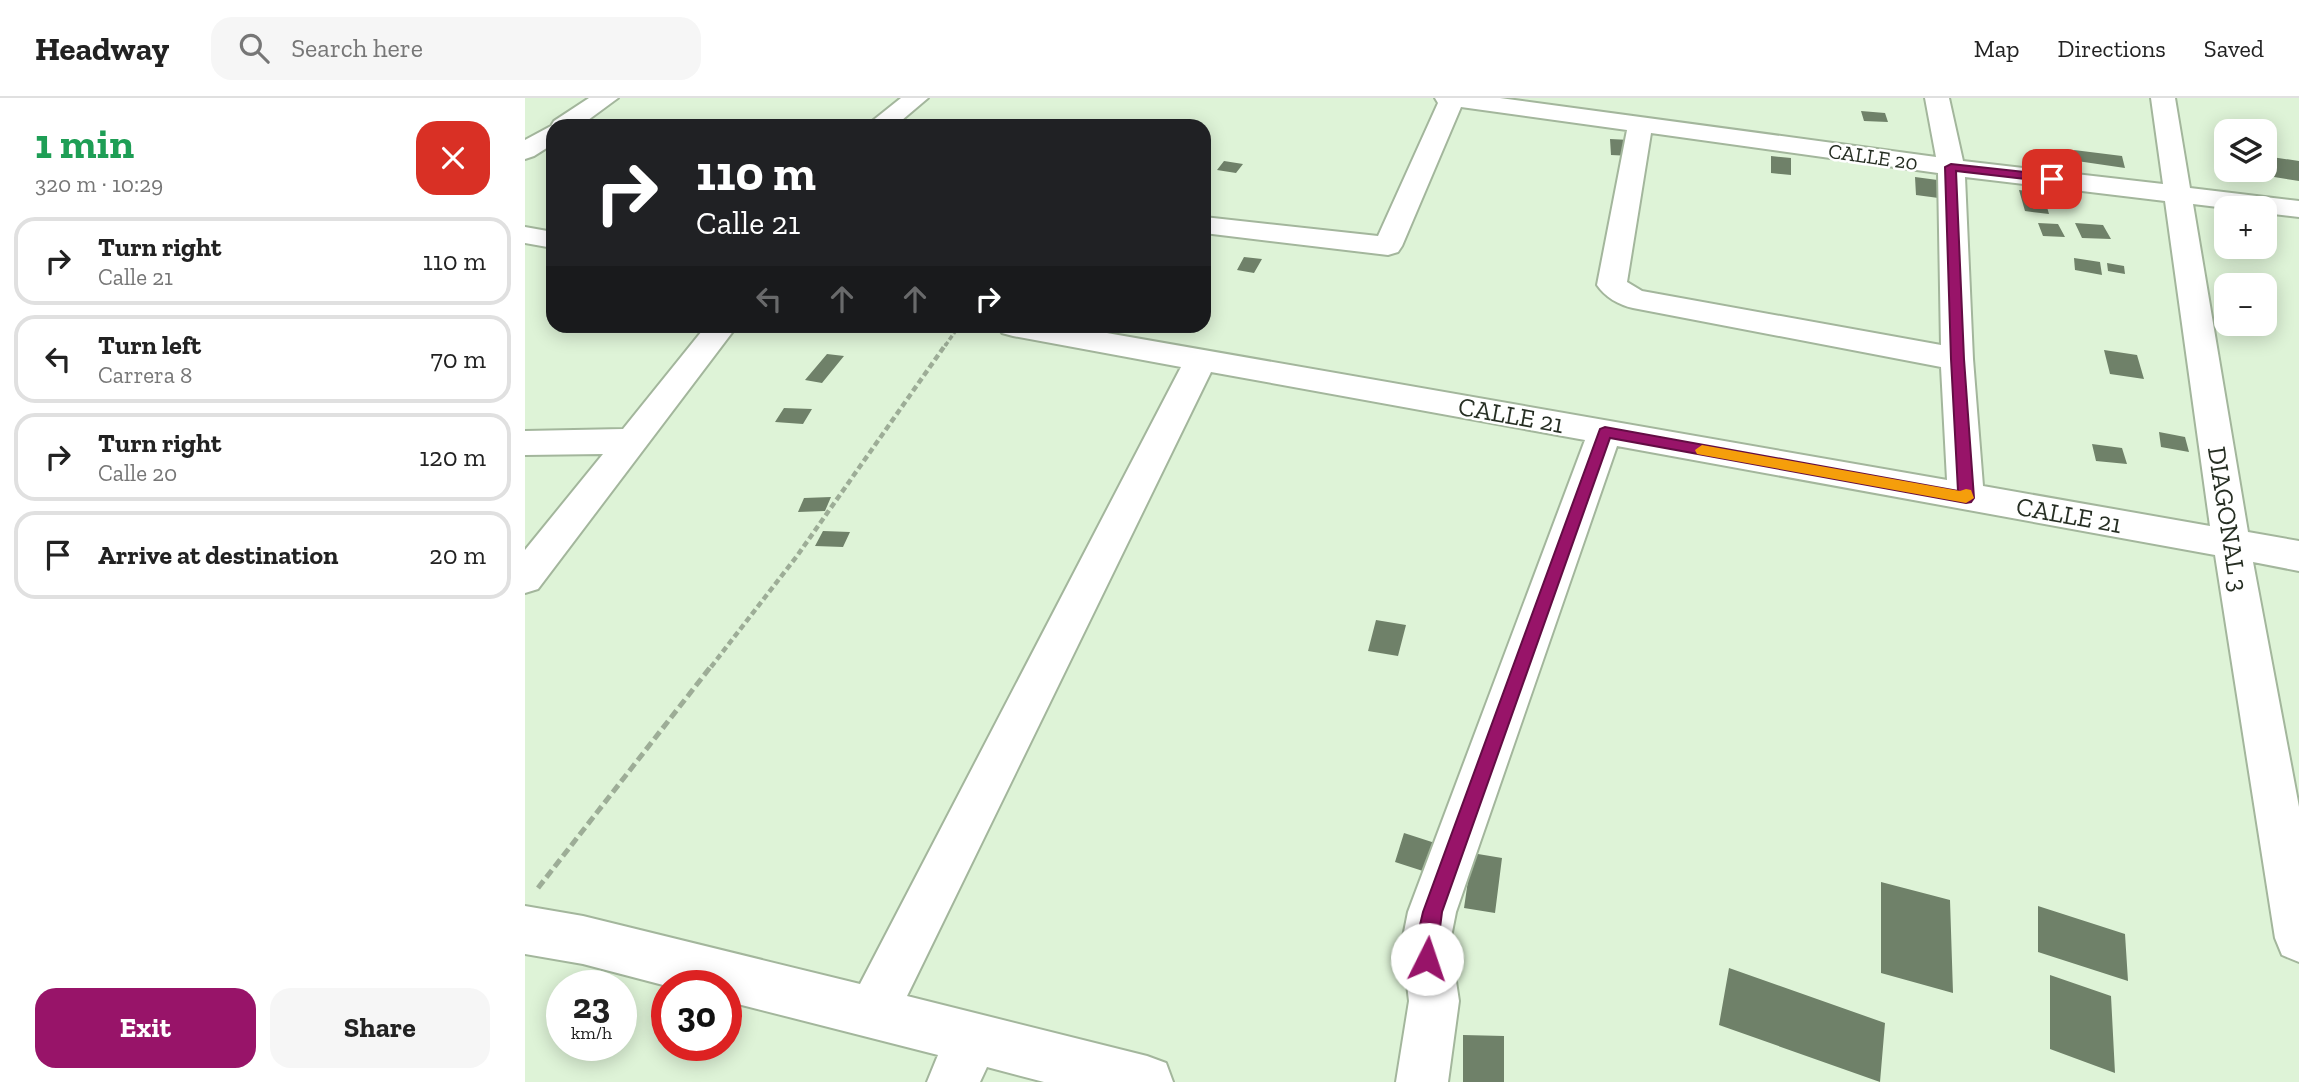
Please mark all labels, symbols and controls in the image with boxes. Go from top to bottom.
search box [211,17,701,80]
text: Headway [35,29,169,68]
icon: search [235,29,273,67]
text: Search here [291,32,423,64]
text: Map [1974,34,2020,63]
text: Directions [2058,34,2166,63]
text: Saved [2204,34,2264,63]
text: 1 min [35,118,134,169]
map controls [2214,119,2277,336]
button: layers [2214,119,2277,182]
button: close [416,121,490,195]
street label: CALLE 20 [1827,138,1919,175]
text: 110 m [696,144,816,203]
icon: right [581,147,672,238]
pin [2022,149,2082,209]
icon: arrive [2033,160,2071,198]
text: 320 m · 10:29 [35,170,163,198]
button: + [2214,196,2277,259]
text: Calle 21 [696,204,800,242]
text: Turn right [98,231,221,263]
icon: right [39,242,77,280]
text: 110 m [423,245,486,277]
text: Calle 21 [98,263,173,291]
button: − [2214,273,2277,336]
icon: left [750,280,788,318]
icon: ahead [823,280,861,318]
icon: ahead [896,280,934,318]
icon: right [969,280,1007,318]
text: Turn left [98,329,201,361]
icon: left [39,340,77,378]
text: 70 m [430,343,486,375]
text: Carrera 8 [98,361,192,389]
street label: CALLE 21 [1456,390,1566,440]
text: Turn right [98,427,221,459]
icon: right [39,438,77,476]
text: 120 m [419,441,486,473]
street label: DIAGONAL 3 [2201,444,2255,594]
text: Calle 20 [98,459,177,487]
street label: CALLE 21 [2014,490,2124,540]
icon: arrive [39,536,77,574]
text: Arrive at destination [98,539,338,571]
text: 20 m [429,539,486,571]
position arrow [1390,922,1464,996]
speed limit sign: 30 [651,970,742,1061]
text: 23 [573,985,610,1027]
button: Exit [35,988,256,1068]
button: Share [270,988,490,1068]
text: km/h [571,1022,612,1044]

